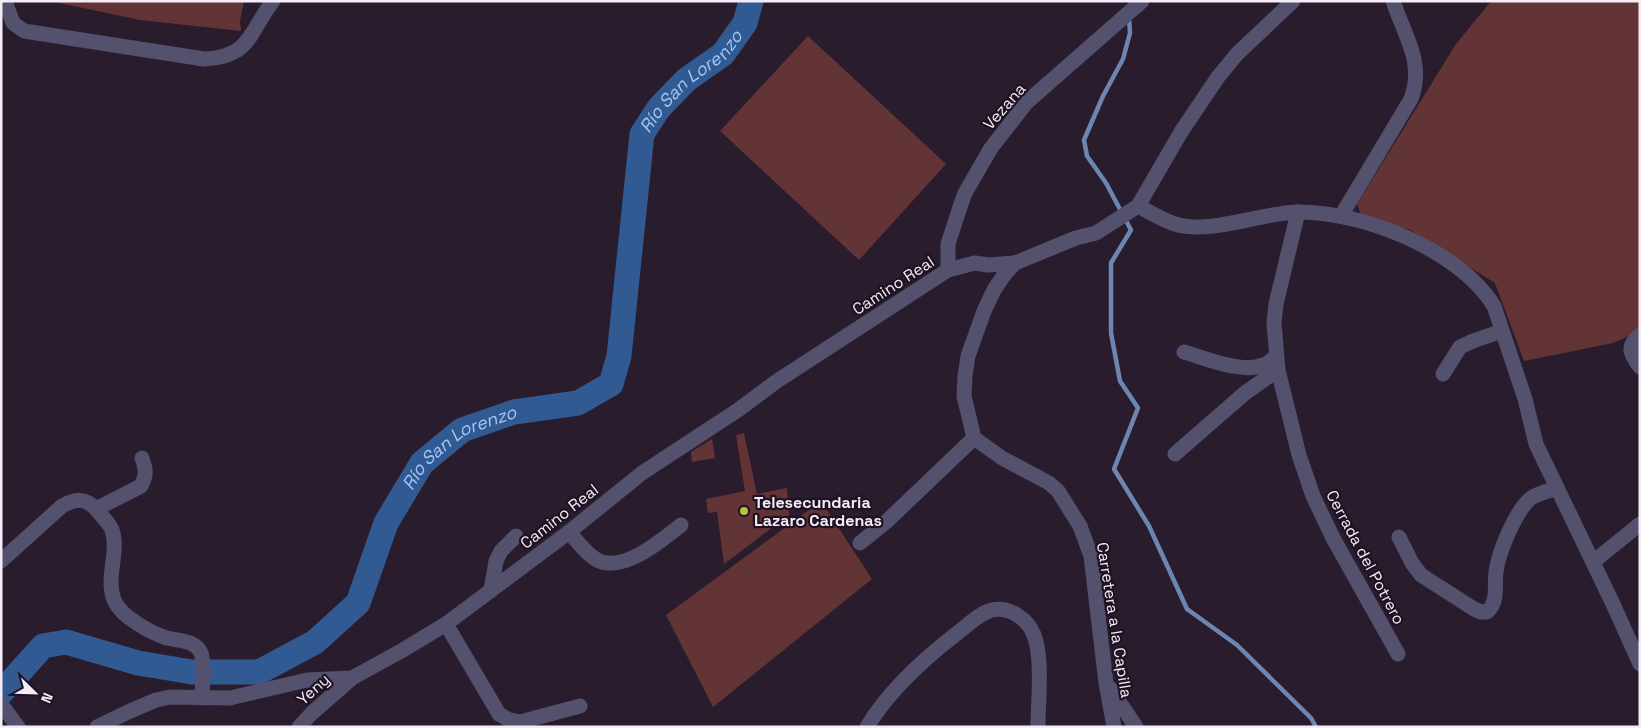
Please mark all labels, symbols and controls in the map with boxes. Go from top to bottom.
water label: Río San Lorenzo [634,25,748,137]
street label: Vezana [978,79,1030,134]
street label: Camino Real [848,251,938,320]
water label: Río San Lorenzo [397,400,520,494]
street label: Camino Real [516,479,603,553]
street label: Cerrada del Potrero [1321,486,1410,628]
place label: Telesecundaria Lazaro Cardenas [754,492,882,531]
marker: Telesecundaria Lazaro Cardenas [738,505,750,517]
street label: Carretera a la Capilla [1092,541,1137,699]
north arrow [10,668,60,718]
street label: Yeny [292,669,334,710]
text: N [37,690,57,706]

